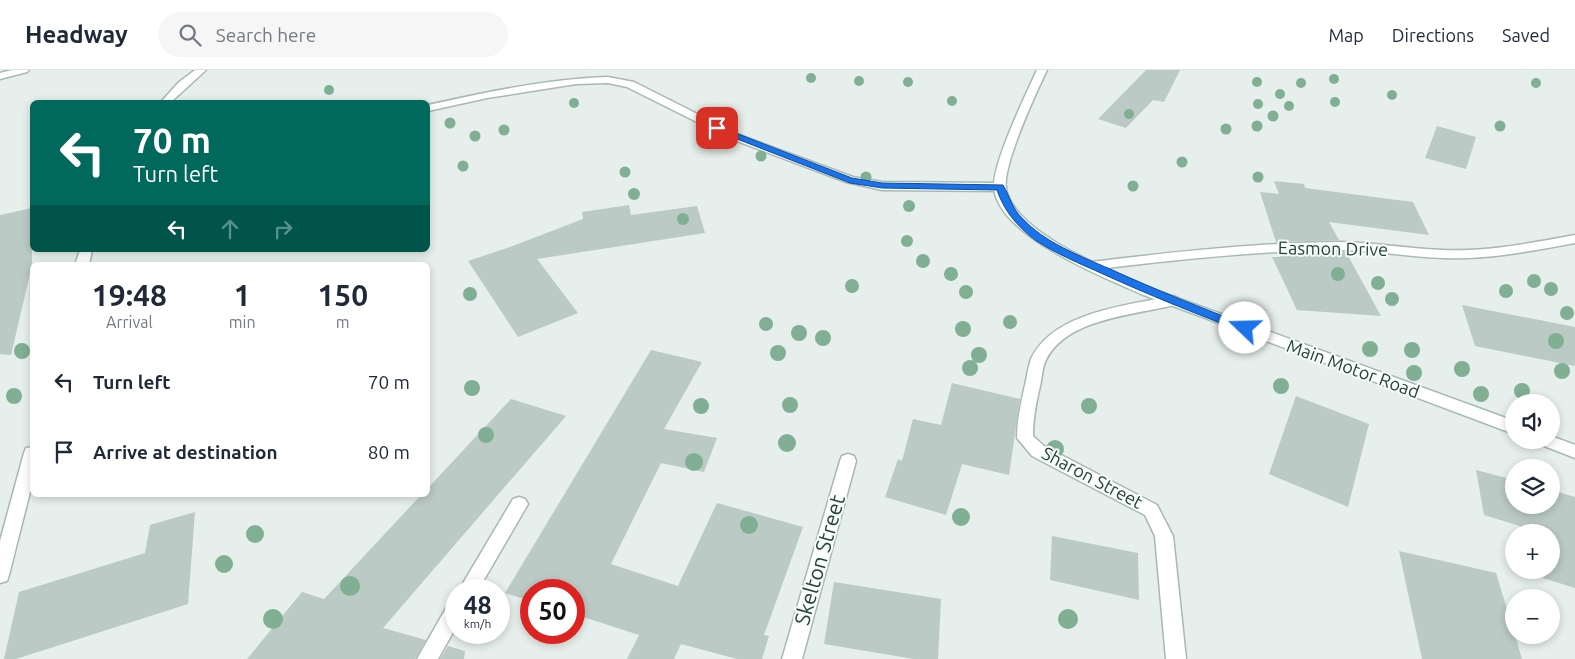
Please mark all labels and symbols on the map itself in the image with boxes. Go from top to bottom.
pin [696,107,738,149]
street label: Easmon Drive [1278,237,1388,259]
position arrow [1218,301,1270,353]
street label: Main Motor Road [1284,335,1422,401]
street label: Sharon Street [1039,442,1146,512]
street label: Skelton Street [789,492,849,628]
speed limit sign: 50 [520,579,585,644]

